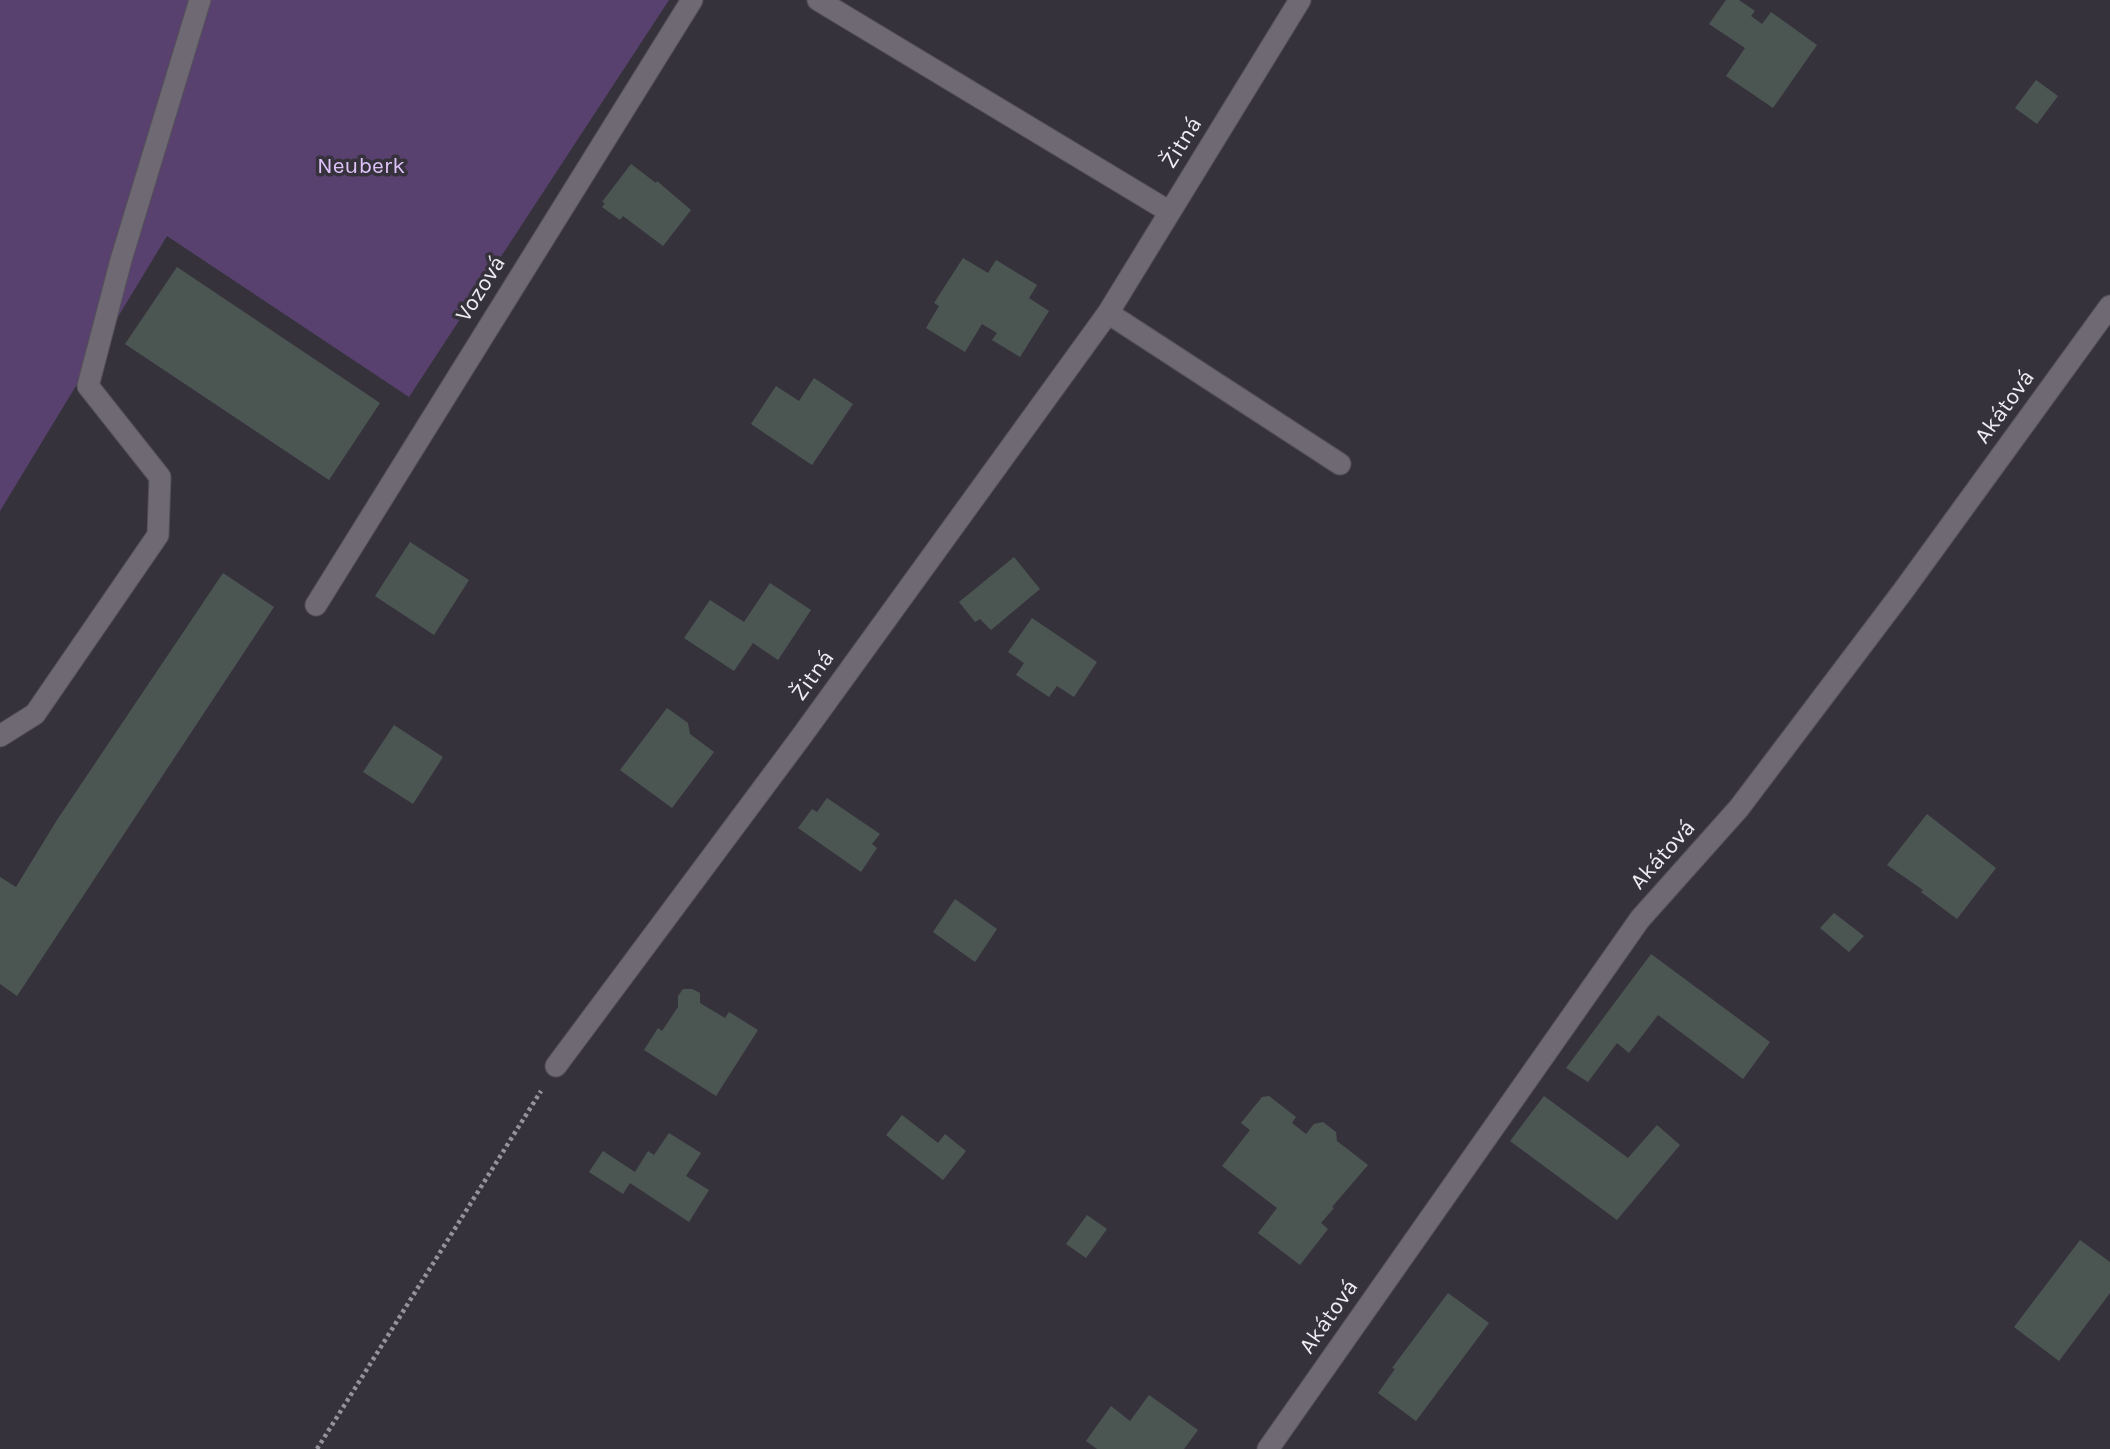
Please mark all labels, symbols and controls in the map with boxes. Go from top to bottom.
street label: Žitná [1156,112,1208,174]
park label: Neuberk [317,152,405,180]
street label: Vozová [450,251,512,327]
street label: Akátová [1969,365,2041,449]
street label: Žitná [785,645,841,707]
street label: Akátová [1625,814,1701,896]
street label: Akátová [1294,1275,1364,1359]

